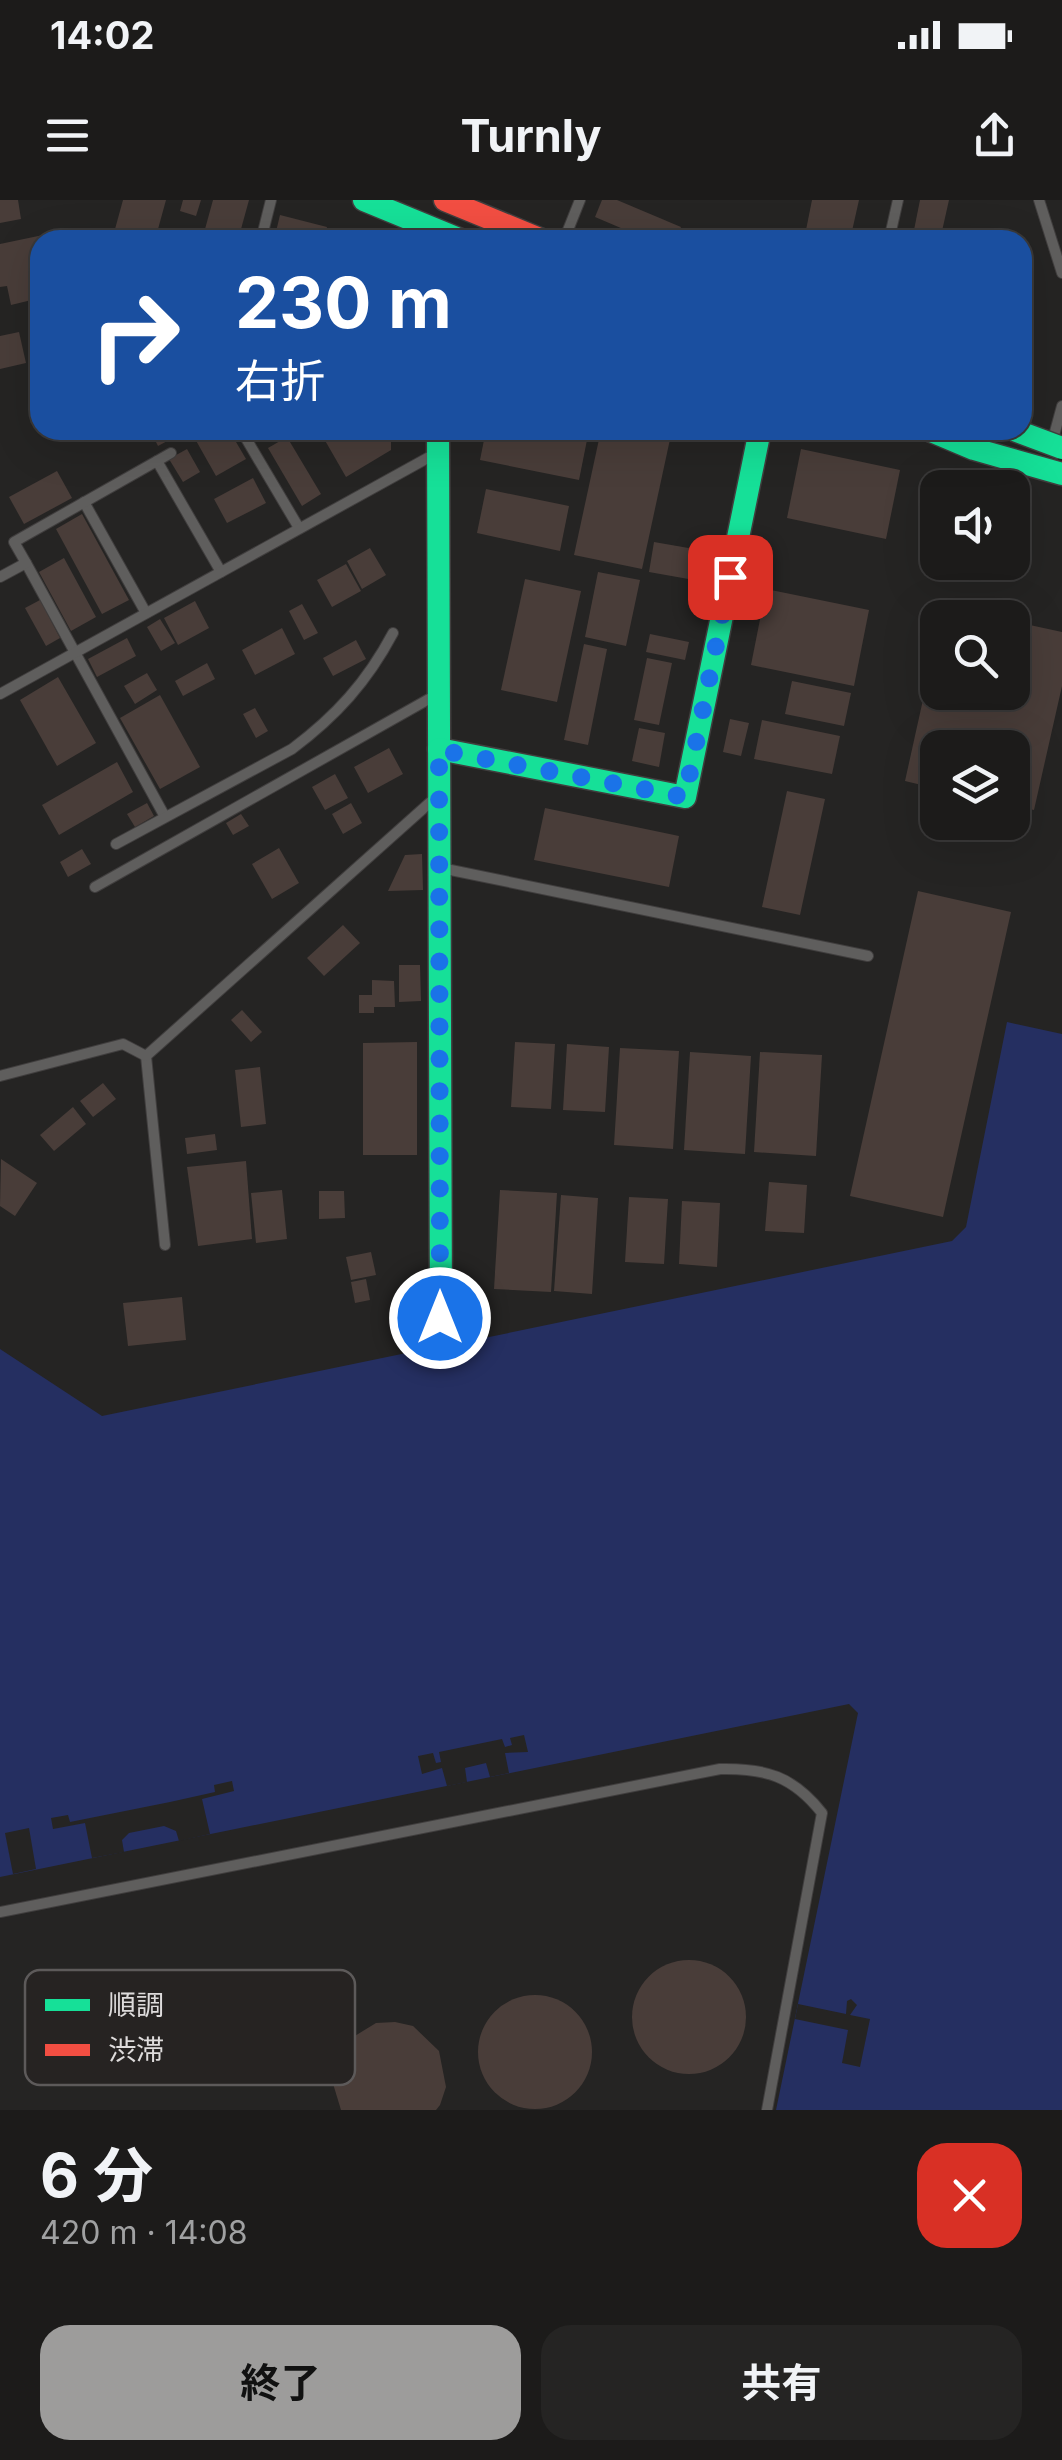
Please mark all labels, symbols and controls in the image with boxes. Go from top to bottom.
text: 14:02 [50,12,154,58]
icon: menu [40,108,95,163]
text: Turnly [460,108,602,163]
icon: share [967,108,1022,163]
text: 230 m [235,260,452,345]
icon: right [70,270,200,400]
text: 右折 [235,353,325,408]
map controls [920,470,1030,840]
button: sound [920,470,1030,580]
pin [688,535,773,620]
icon: arrive [703,550,758,605]
button: search [920,600,1030,710]
button: layers [920,730,1030,840]
position arrow [388,1266,492,1370]
legend [25,1970,355,2085]
text: 順調 [108,1988,164,2022]
text: 渋滞 [108,2033,164,2067]
text: 6 分 [40,2139,153,2211]
button: close [917,2143,1022,2248]
text: 420 m · 14:08 [40,2213,248,2252]
button: 終了 [40,2325,521,2440]
button: 共有 [541,2325,1022,2440]

